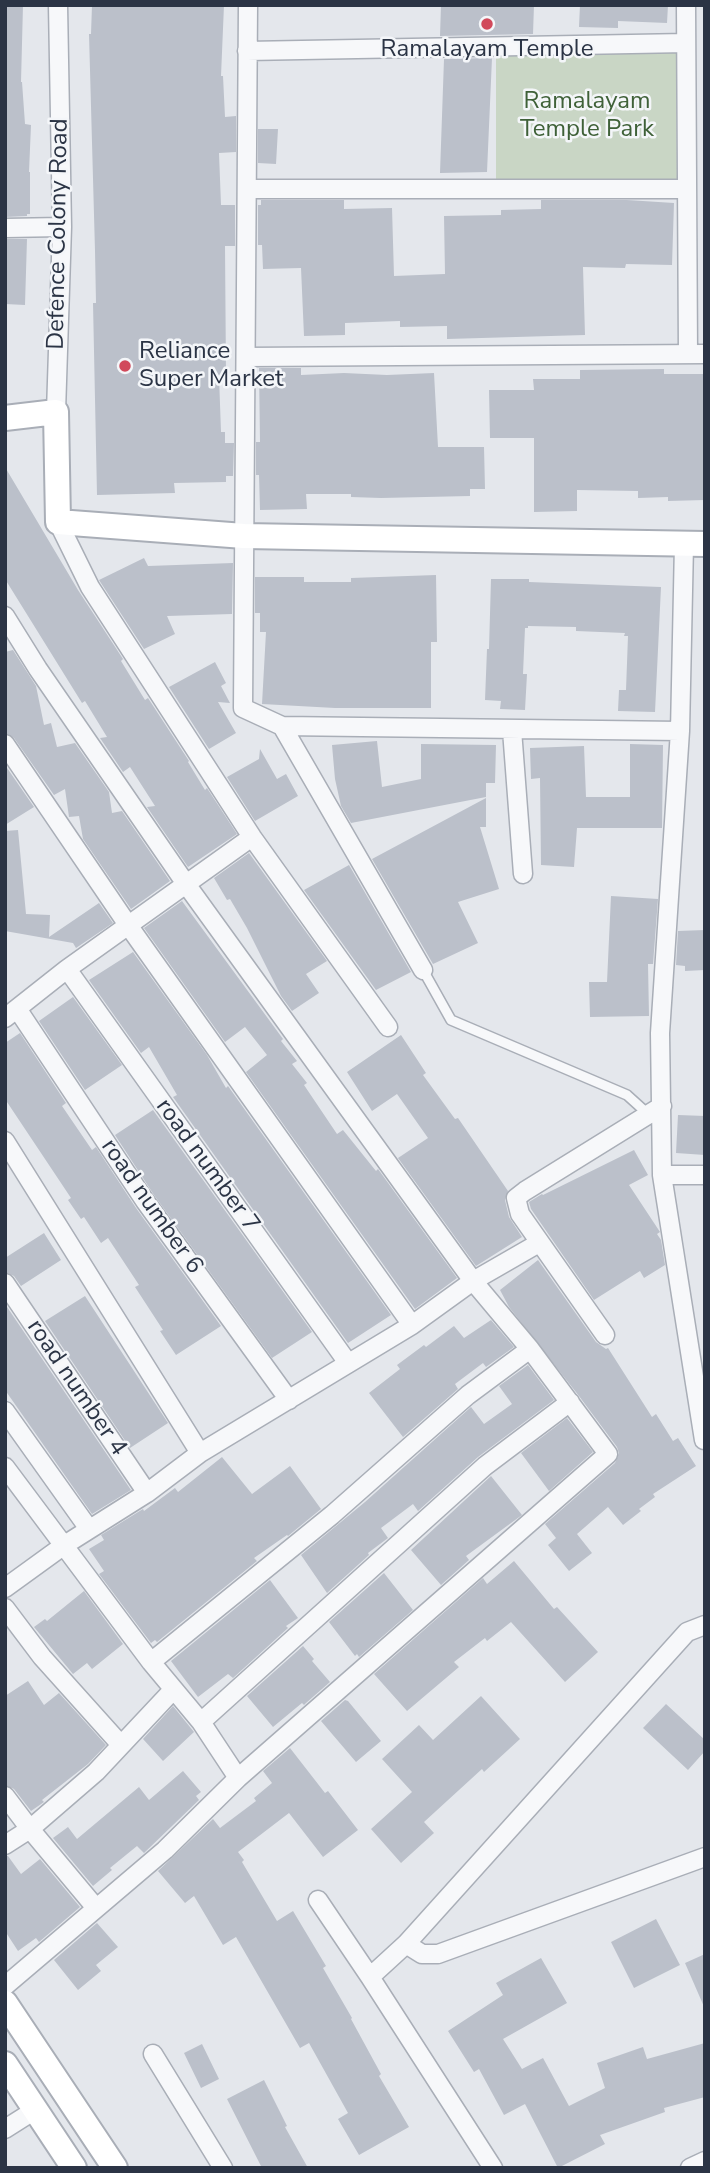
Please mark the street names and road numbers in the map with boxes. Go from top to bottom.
street label: Defence Colony Road [43,118,75,350]
street label: road number 7 [149,1094,265,1238]
street label: road number 6 [94,1134,208,1280]
street label: road number 4 [20,1314,132,1462]

